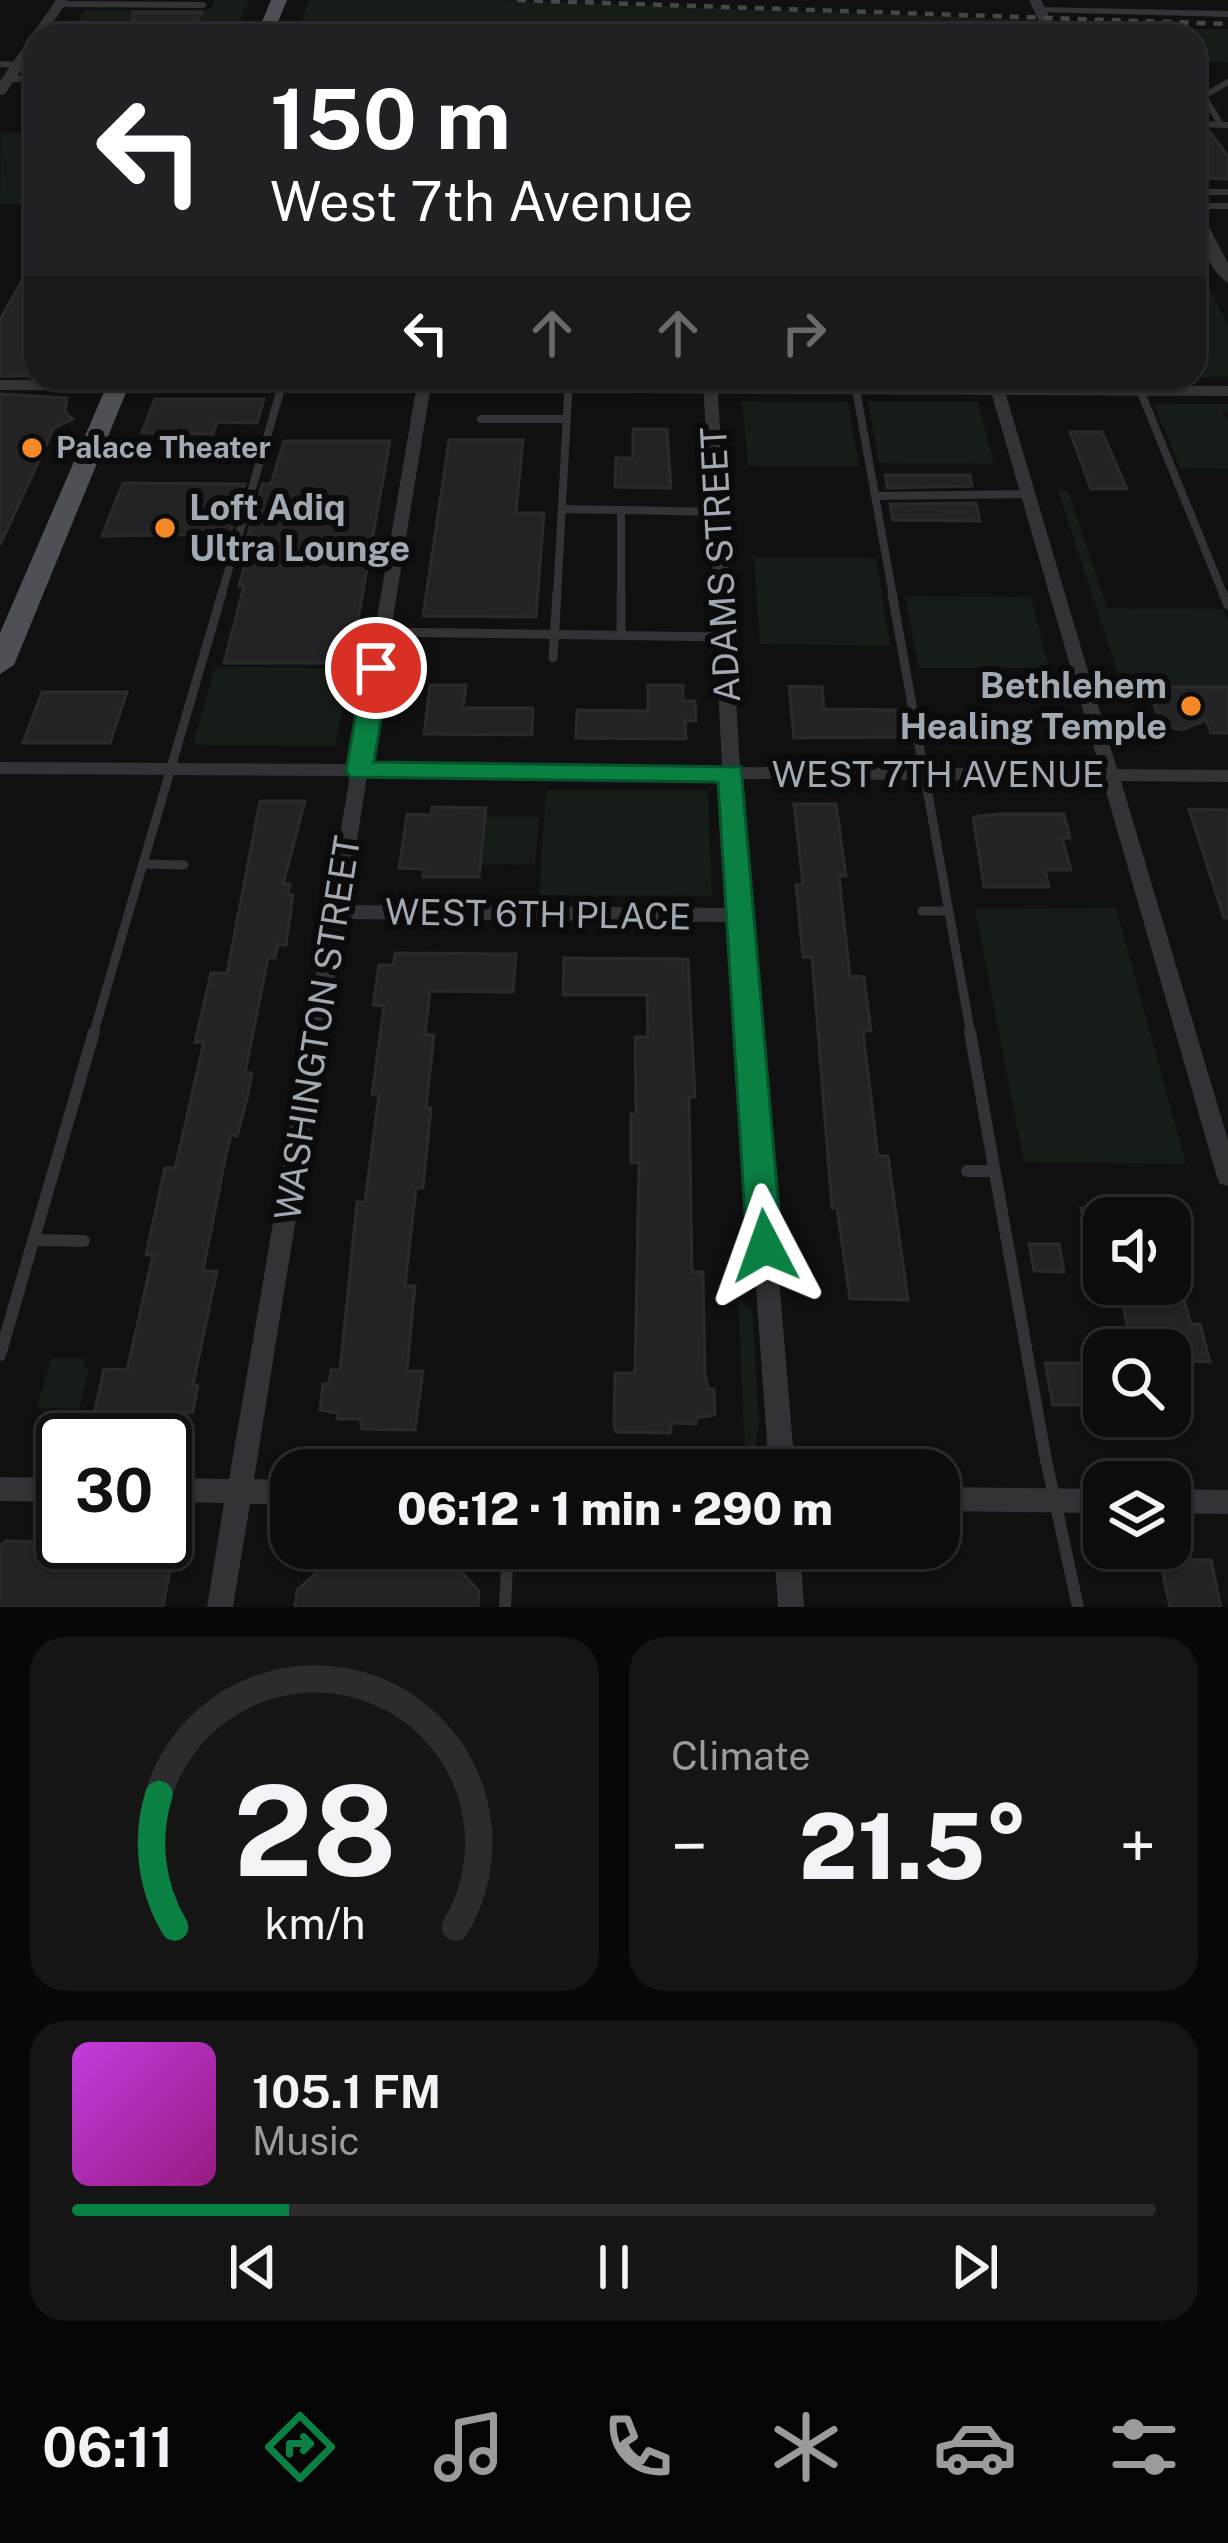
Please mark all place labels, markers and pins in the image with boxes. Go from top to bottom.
place label: Palace Theater [56,429,271,465]
marker: Palace Theater [19,435,45,461]
place label: Loft Adiq Ultra Lounge [189,486,410,569]
marker: Loft Adiq Ultra Lounge [152,515,178,541]
pin [325,617,427,719]
place label: Bethlehem Healing Temple [899,664,1167,747]
marker: Bethlehem Healing Temple [1178,693,1204,719]

